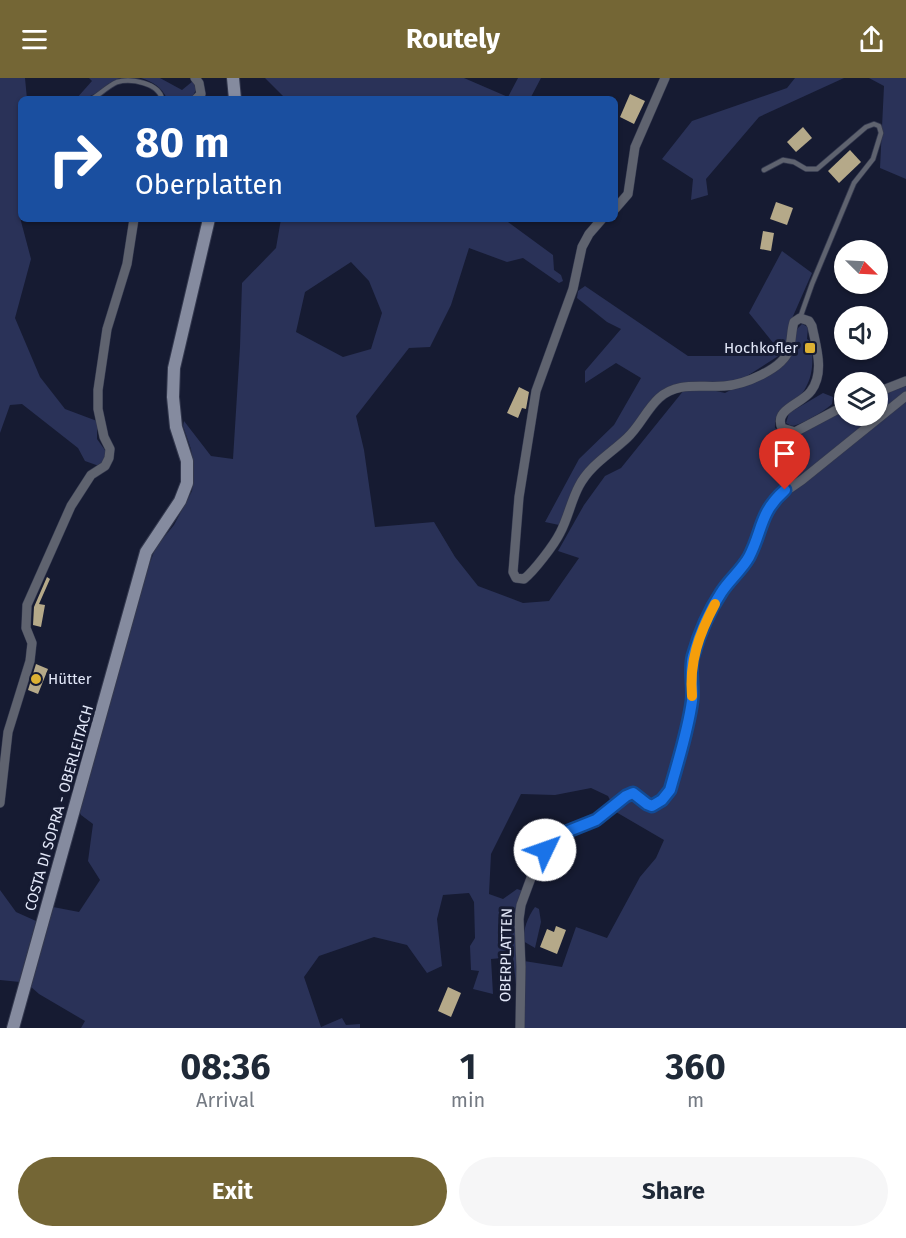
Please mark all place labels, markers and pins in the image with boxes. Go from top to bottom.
place label: Hochkofler [724,339,798,357]
marker: Hochkofler [803,341,817,355]
pin [759,428,810,490]
place label: Hütter [48,670,92,688]
marker: Hütter [29,672,43,686]

